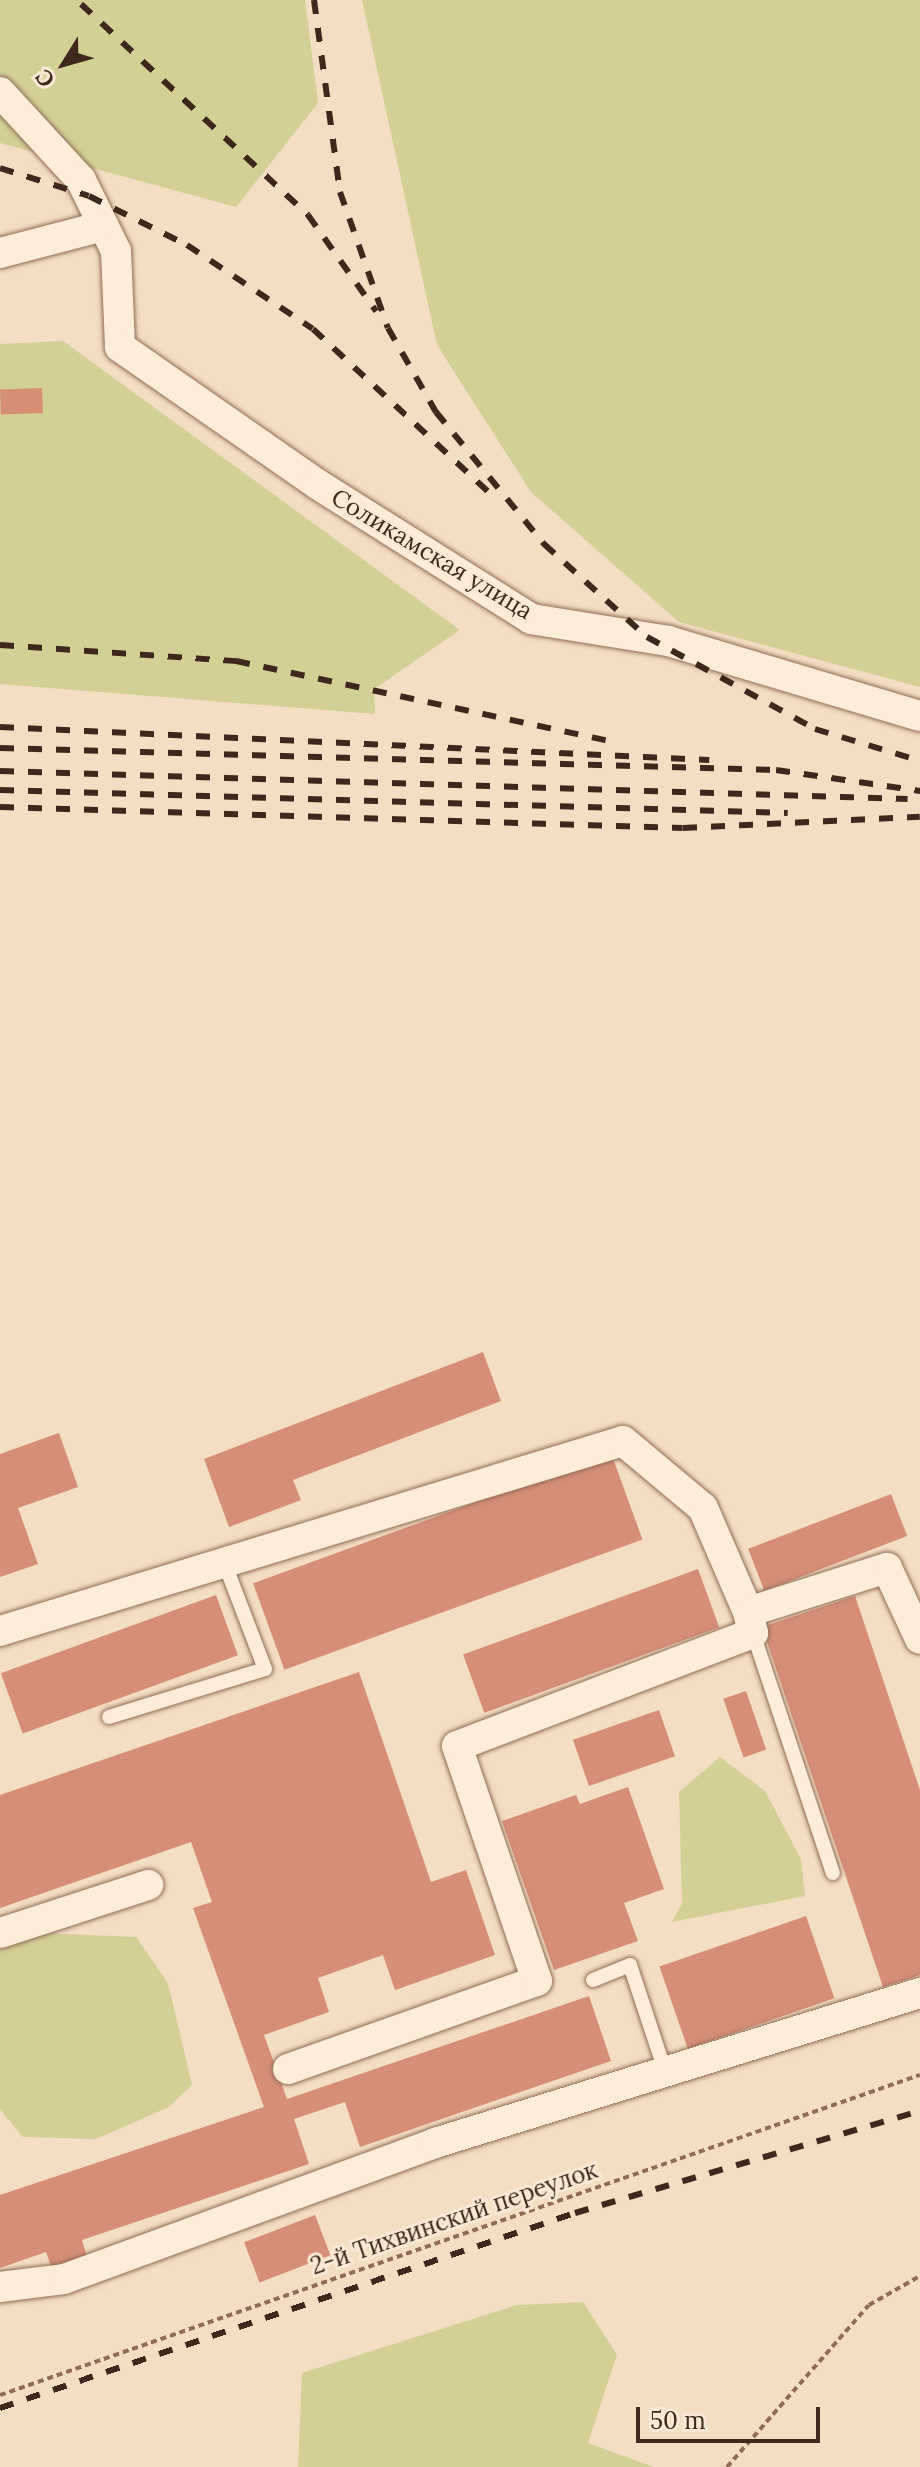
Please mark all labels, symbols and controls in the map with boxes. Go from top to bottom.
north arrow [24,24,104,104]
text: С [29,64,61,93]
street label: Соликамская улица [326,483,538,625]
street label: 2-й Тихвинский переулок [307,2155,601,2281]
scale bar [640,2391,824,2441]
text: 50 m [650,2405,706,2436]

